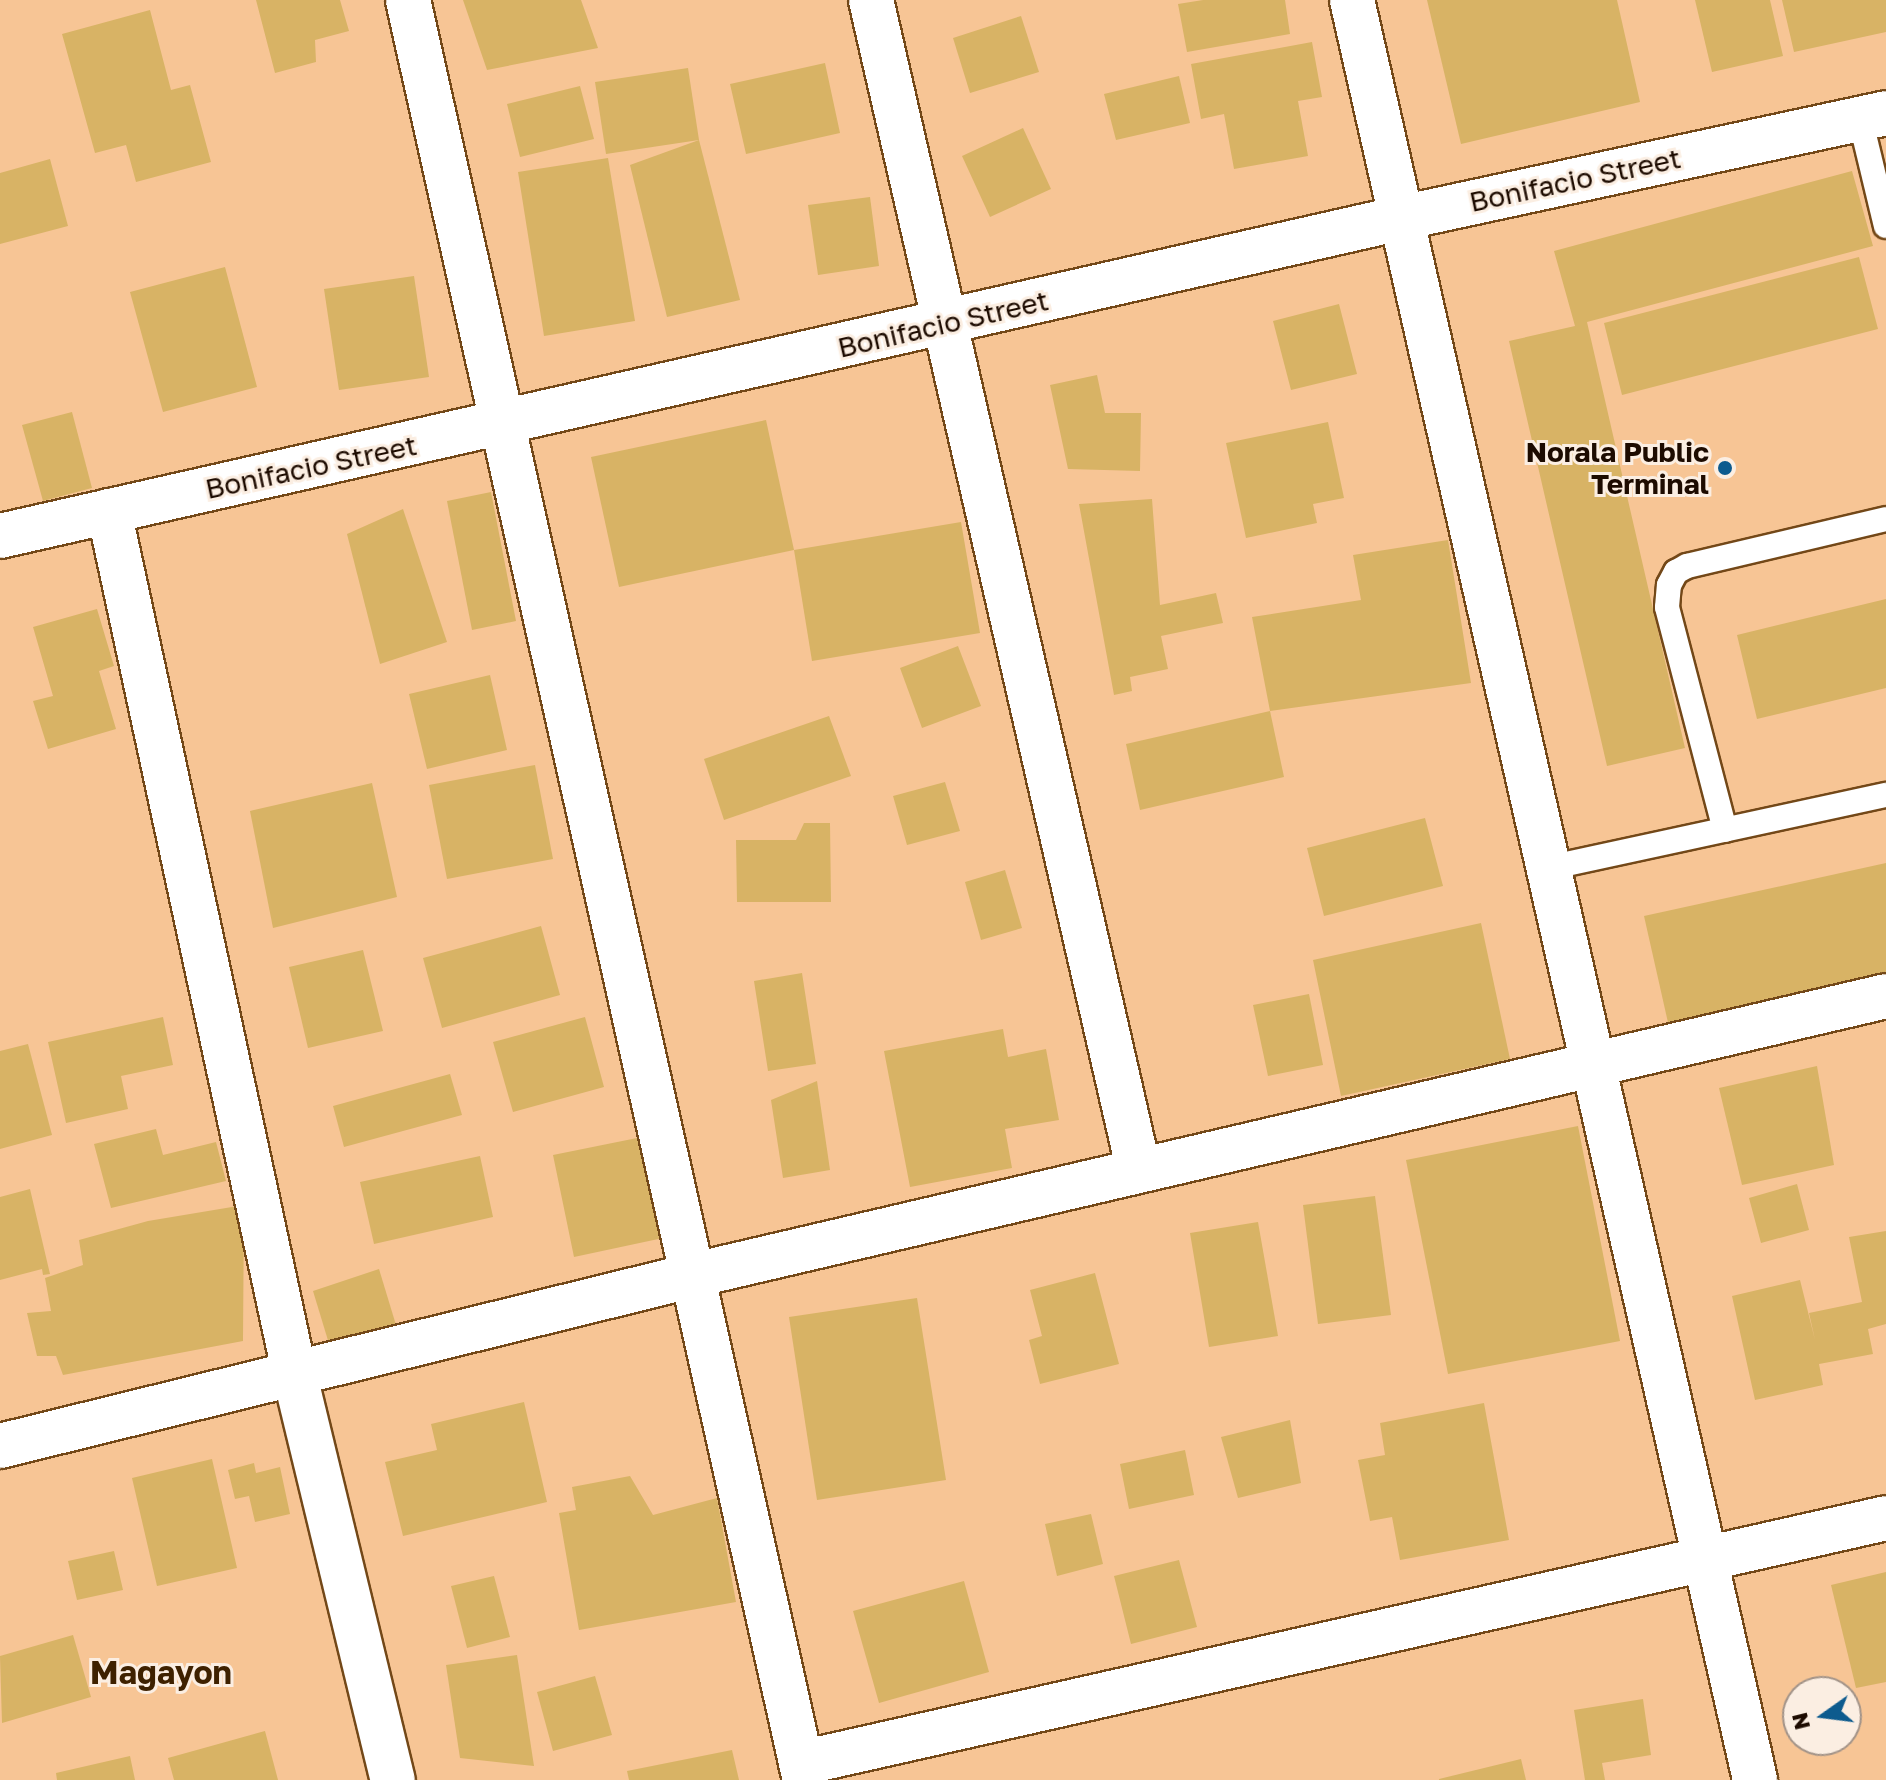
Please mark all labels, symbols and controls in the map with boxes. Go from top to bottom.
street label: Bonifacio Street [1466,141,1684,219]
street label: Bonifacio Street [834,283,1052,365]
street label: Bonifacio Street [202,428,420,506]
place label: Norala Public Terminal [1526,435,1709,501]
marker: Norala Public Terminal [1716,459,1734,477]
district label: Magayon [90,1653,232,1691]
north arrow [1782,1676,1862,1756]
text: N [1785,1710,1815,1733]

